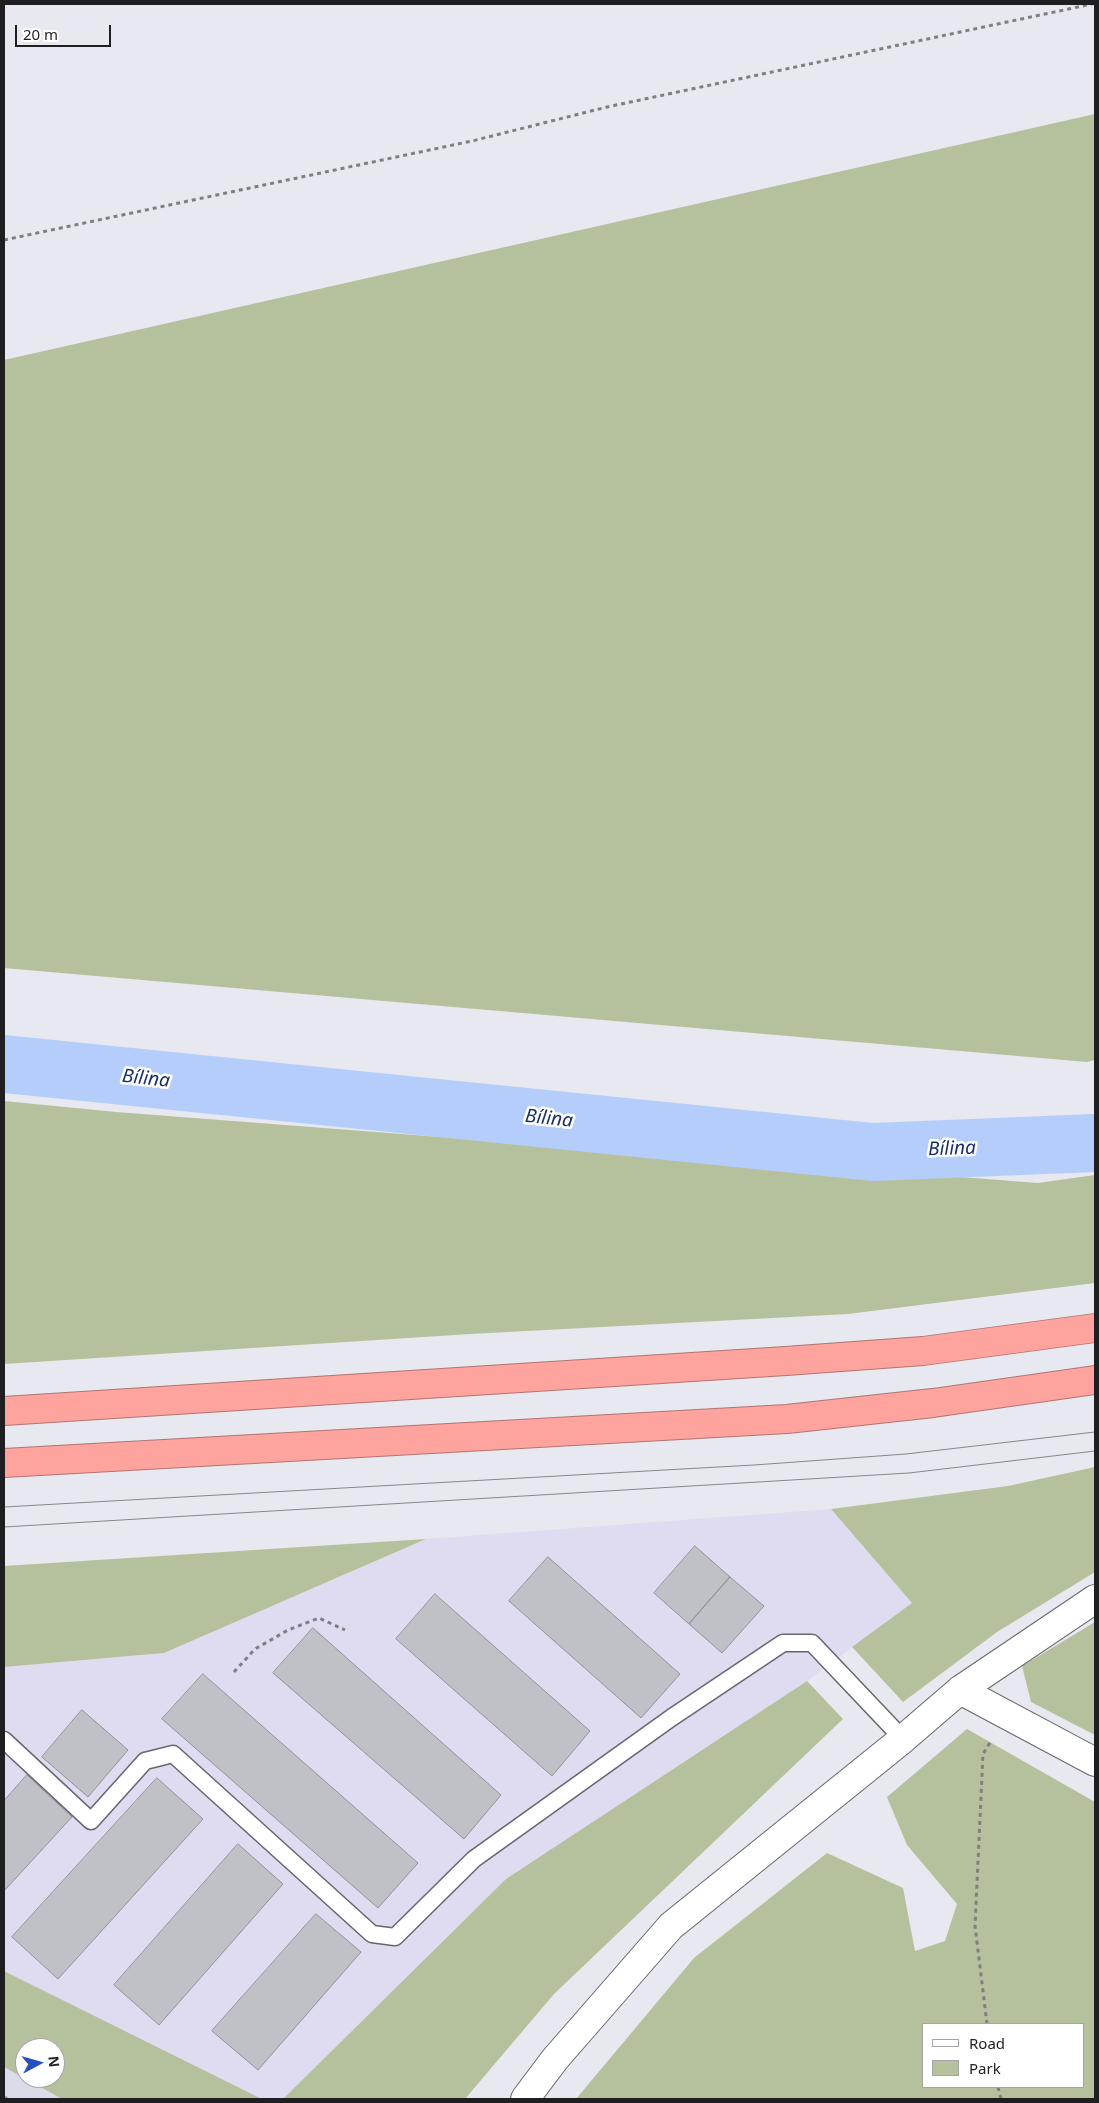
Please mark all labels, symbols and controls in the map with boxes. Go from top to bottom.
scale bar [18,15,114,47]
text: 20 m [23,24,58,44]
water label: Bílina [121,1065,171,1093]
water label: Bílina [524,1105,574,1133]
water label: Bílina [928,1137,976,1161]
legend [922,2023,1084,2088]
text: Road [969,2033,1005,2053]
north arrow [15,2038,65,2088]
text: N [44,2055,64,2068]
text: Park [969,2058,1001,2078]

